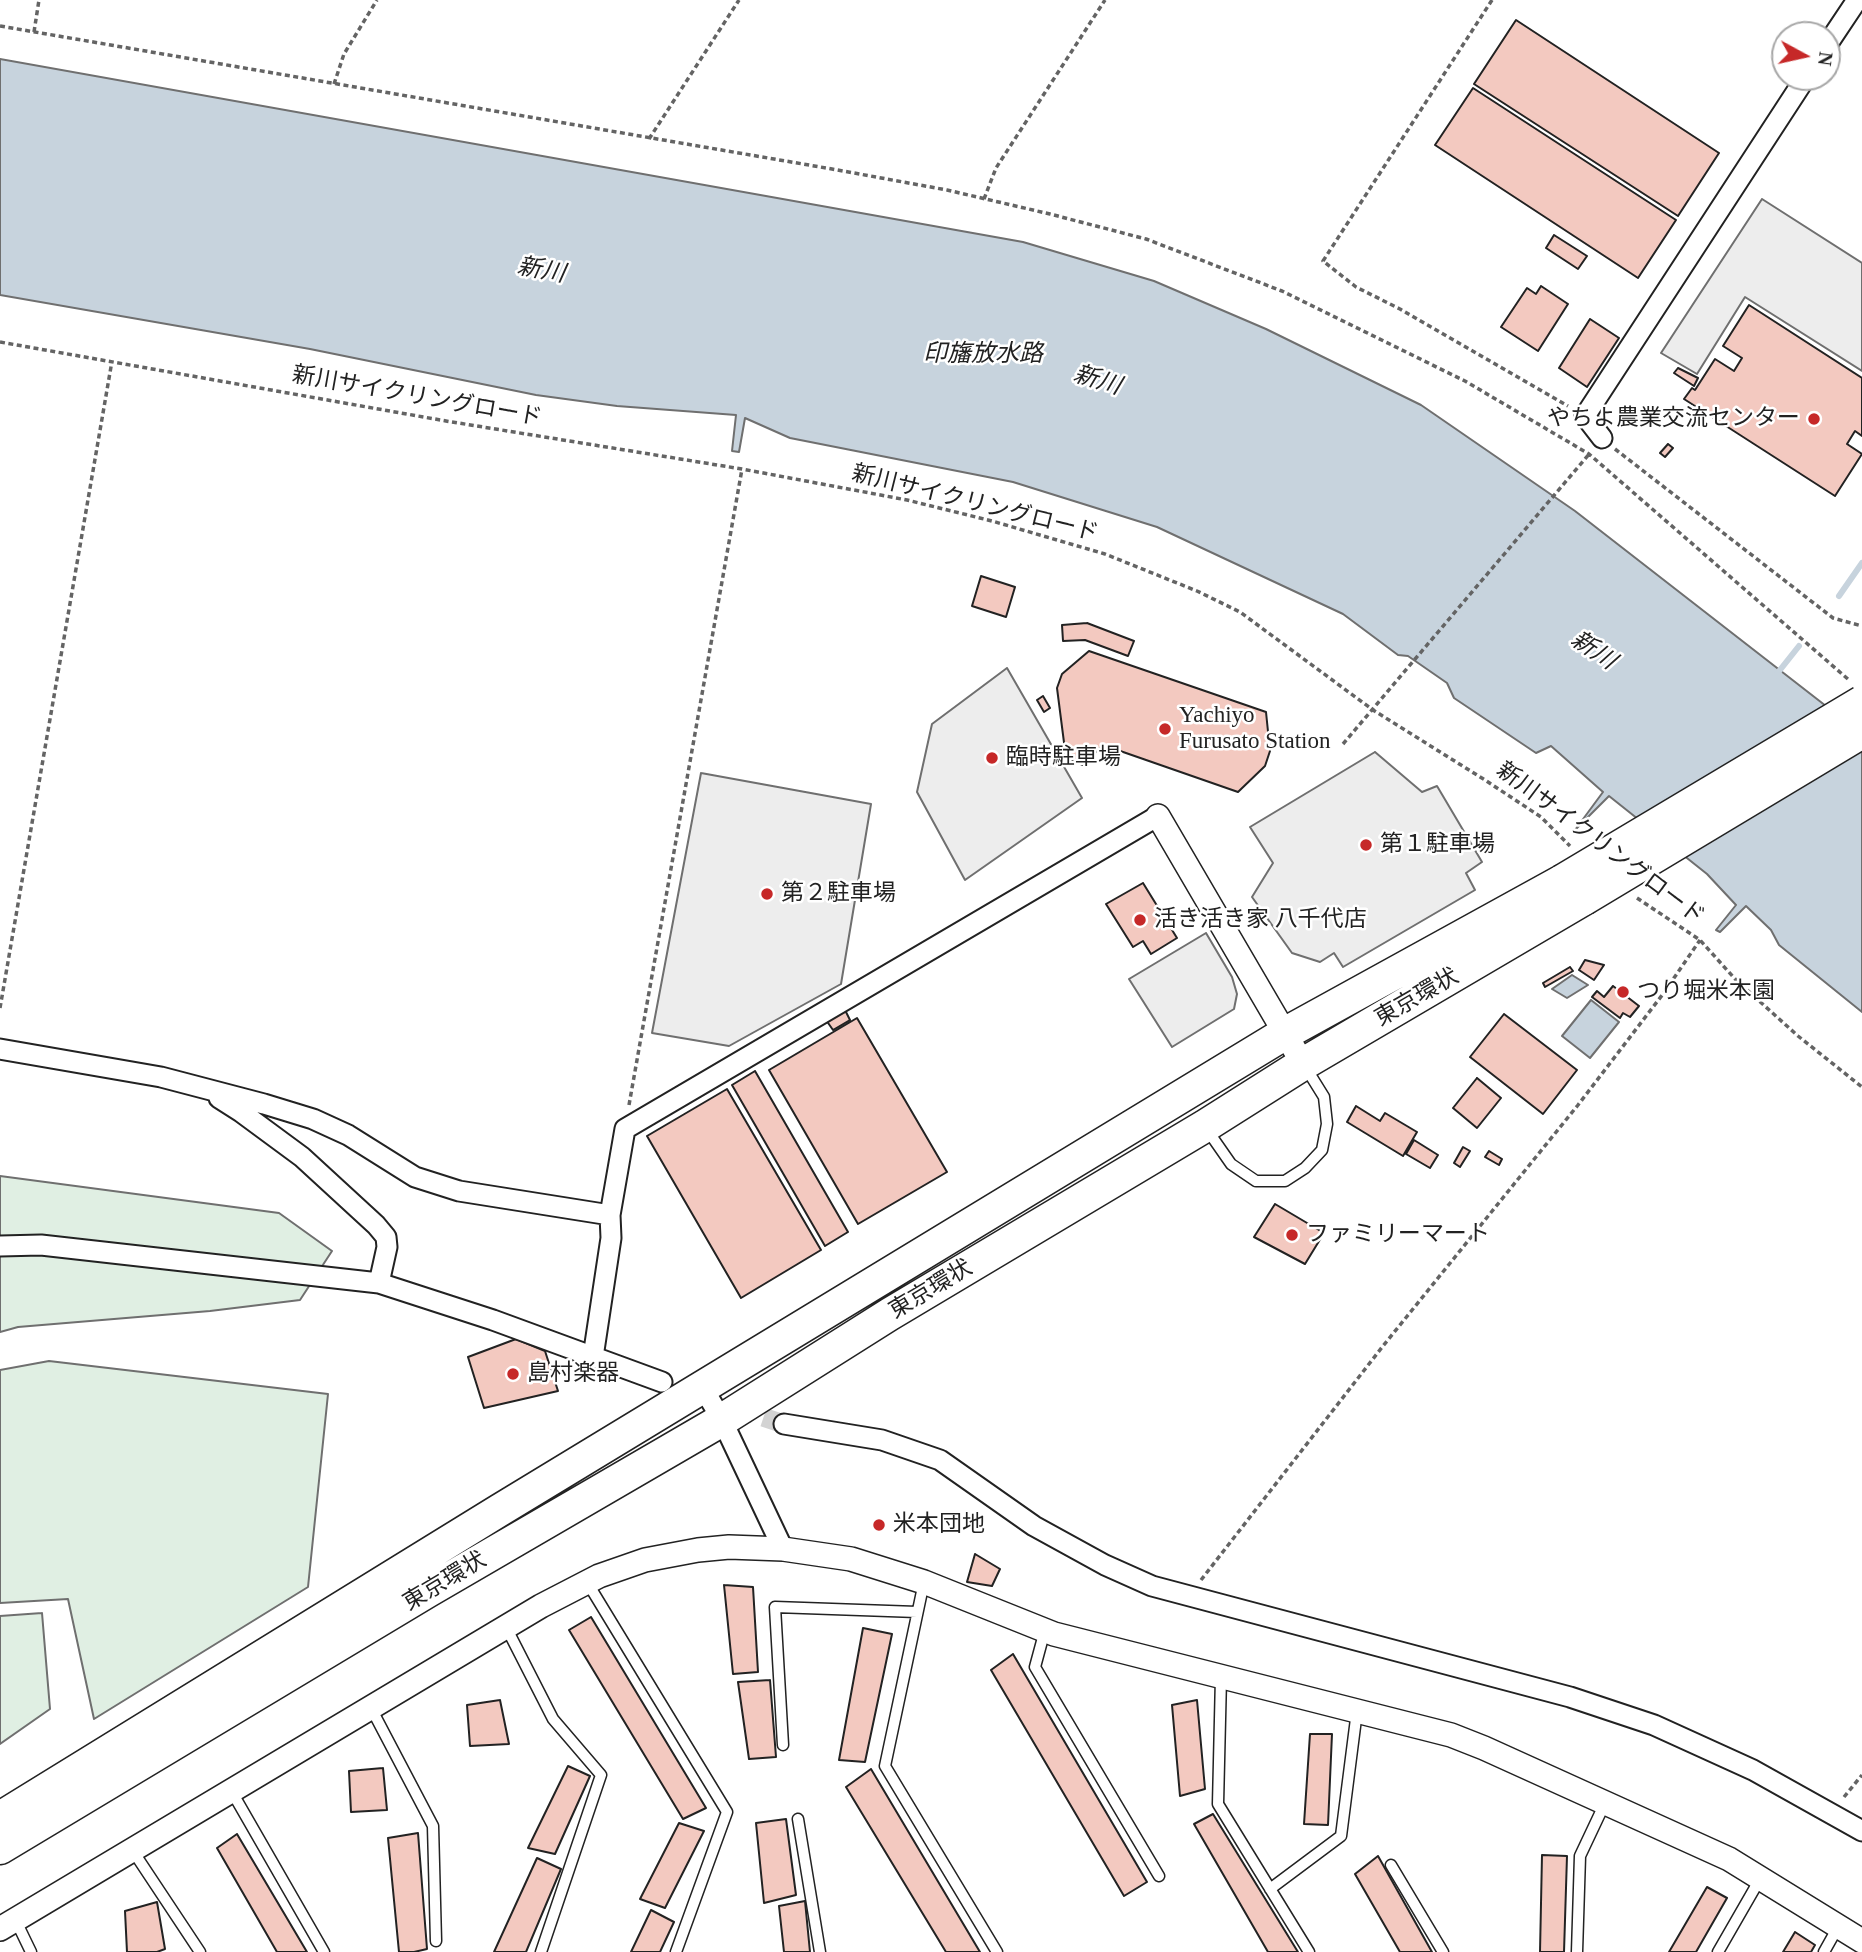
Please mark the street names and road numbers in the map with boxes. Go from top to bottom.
street label: 新川サイクリングロード [290,361,544,433]
street label: 新川サイクリングロード [849,460,1101,548]
street label: 新川サイクリングロード [1491,757,1709,931]
street label: 東京環状 [1370,963,1464,1033]
street label: 東京環状 [884,1254,978,1326]
street label: 東京環状 [398,1546,492,1618]

